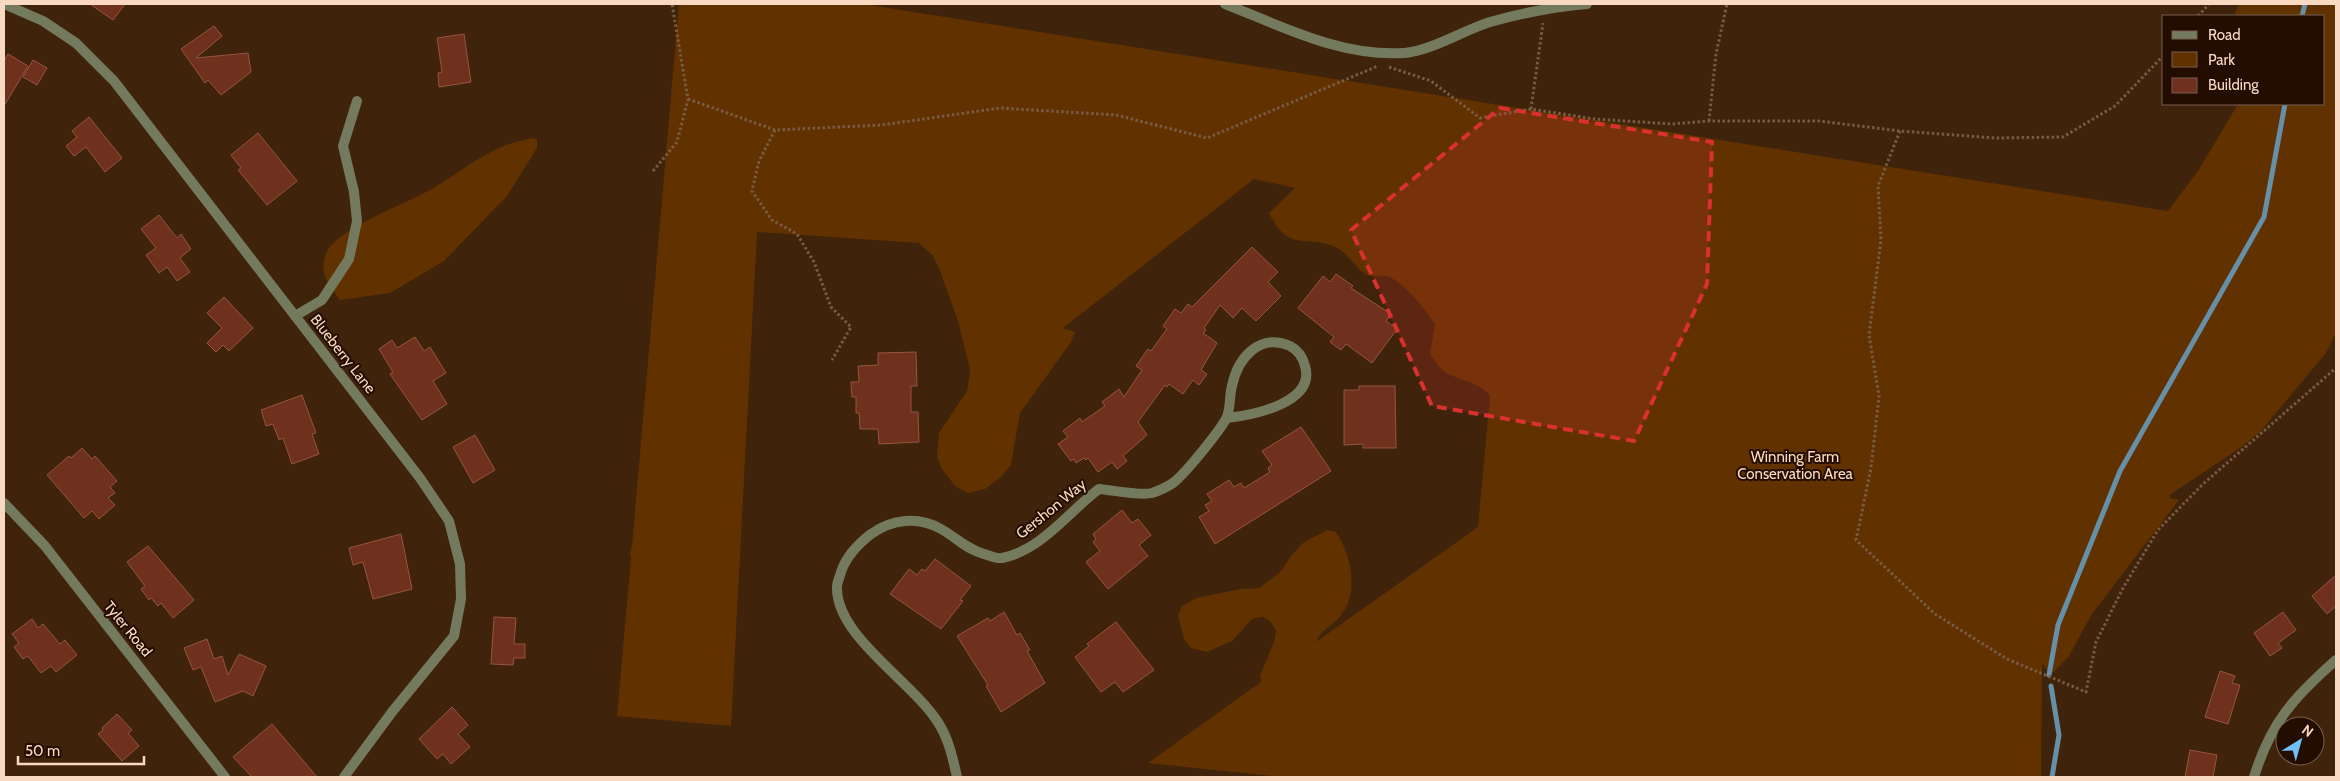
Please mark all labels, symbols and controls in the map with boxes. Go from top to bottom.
legend [2162,15,2325,105]
text: Road [2208,26,2241,44]
text: Park [2208,51,2235,69]
text: Building [2208,76,2259,94]
street label: Blueberry Lane [307,311,380,397]
park label: Winning Farm Conservation Area [1737,448,1854,483]
street label: Gershon Way [1012,475,1090,543]
street label: Tyler Road [100,598,156,660]
north arrow [2275,716,2325,766]
text: N [2298,720,2317,741]
scale bar [18,734,144,766]
text: 50 m [25,742,60,760]

